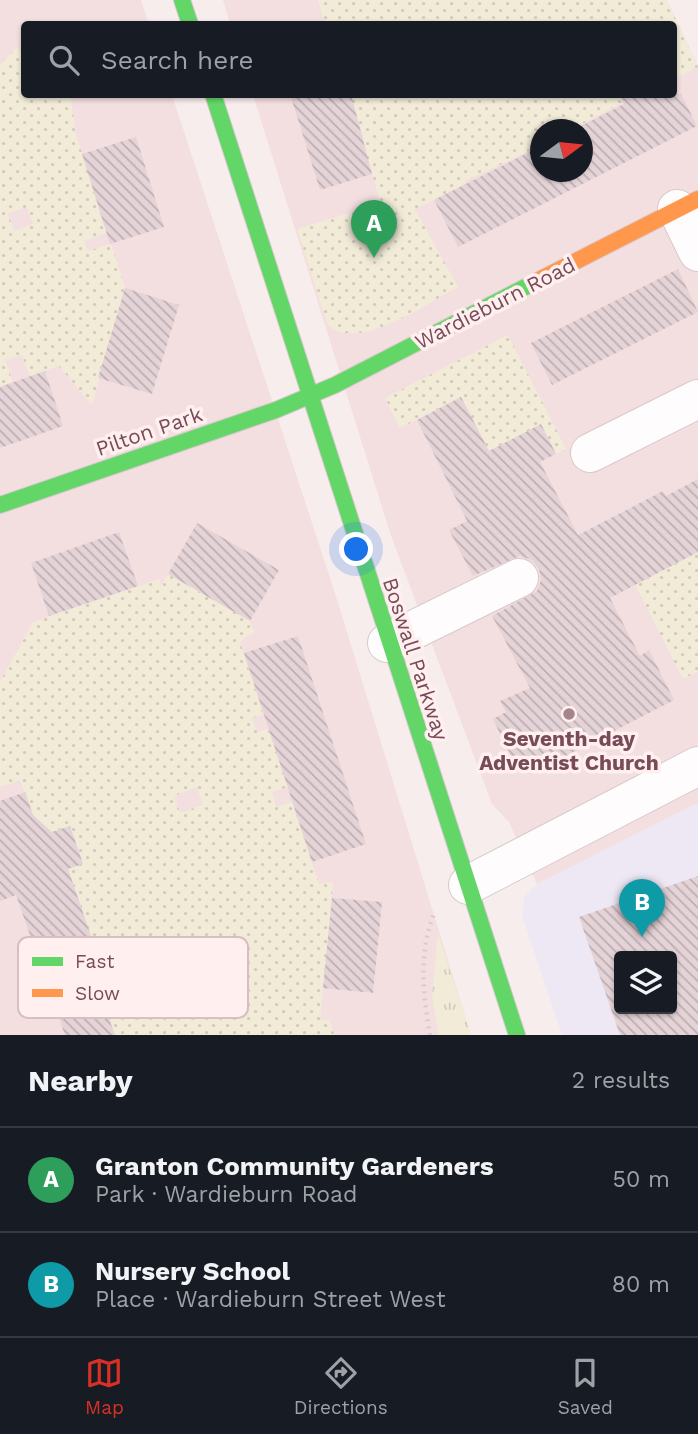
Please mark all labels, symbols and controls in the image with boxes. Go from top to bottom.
search box [21,21,677,98]
icon: search [45,41,83,79]
text: Search here [101,45,253,75]
north arrow [530,119,593,182]
pin: A [351,200,397,258]
street label: Wardieburn Road [411,252,579,354]
street label: Pilton Park [92,401,206,461]
your location [339,532,373,566]
street label: Boswall Parkway [378,574,454,744]
marker: Seventh-day Adventist Church [561,706,577,722]
place label: Seventh-day Adventist Church [479,726,659,775]
pin: B [619,879,665,937]
legend [18,937,248,1018]
text: Fast [75,950,114,973]
map controls [614,951,677,1014]
button: layers [614,951,677,1014]
text: Slow [75,982,120,1005]
text: Nearby [28,1063,133,1098]
text: 2 results [572,1067,670,1094]
text: Granton Community Gardeners [95,1151,494,1181]
text: A [43,1166,59,1193]
text: 50 m [613,1166,670,1193]
text: Park · Wardieburn Road [95,1181,358,1208]
text: Nursery School [95,1256,290,1286]
text: B [43,1271,59,1298]
text: 80 m [612,1271,670,1298]
text: Place · Wardieburn Street West [95,1286,446,1313]
tab: Map [85,1354,124,1419]
tab: Directions [294,1354,388,1419]
tab: Saved [558,1354,613,1419]

